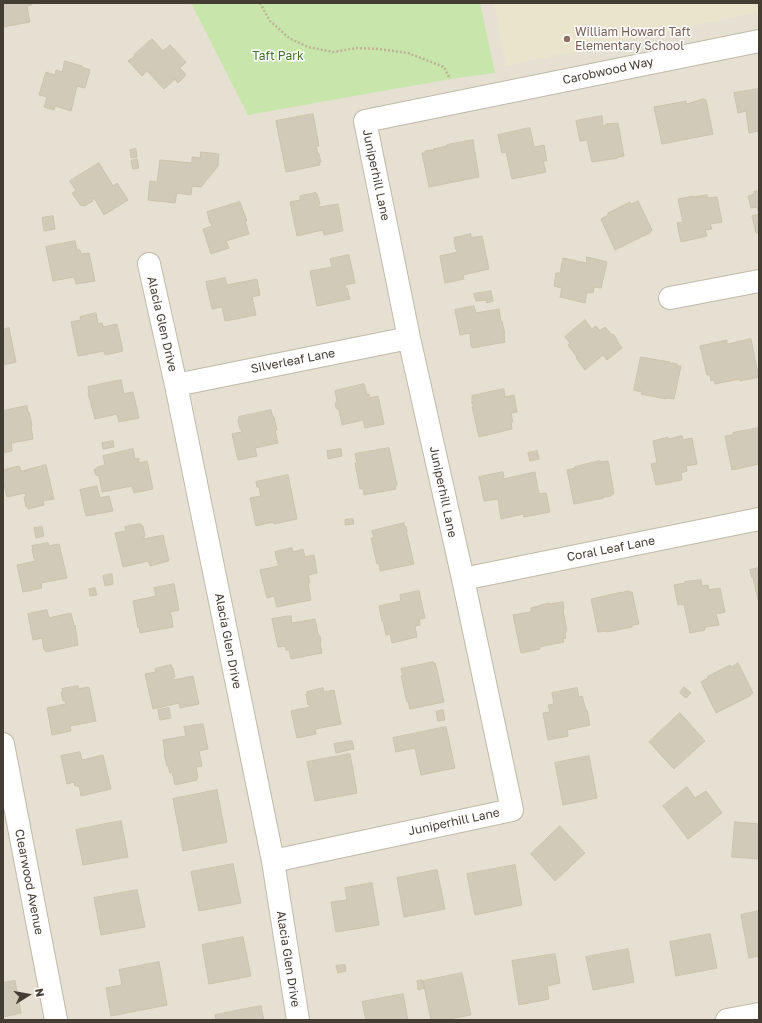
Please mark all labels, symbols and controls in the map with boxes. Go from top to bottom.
place label: William Howard Taft Elementary School [575,25,691,53]
marker: William Howard Taft Elementary School [562,34,572,44]
park label: Taft Park [252,49,304,63]
street label: Carobwood Way [561,54,655,88]
street label: Juniperhill Lane [359,128,393,222]
street label: Alacia Glen Drive [144,275,180,373]
street label: Silverleaf Lane [250,346,336,376]
street label: Juniperhill Lane [426,445,460,539]
street label: Coral Leaf Lane [566,533,656,565]
street label: Alacia Glen Drive [212,592,244,690]
street label: Juniperhill Lane [407,805,501,839]
street label: Clearwood Avenue [12,828,46,936]
street label: Alacia Glen Drive [273,910,303,1008]
north arrow [8,975,48,1015]
text: N [33,987,47,998]

